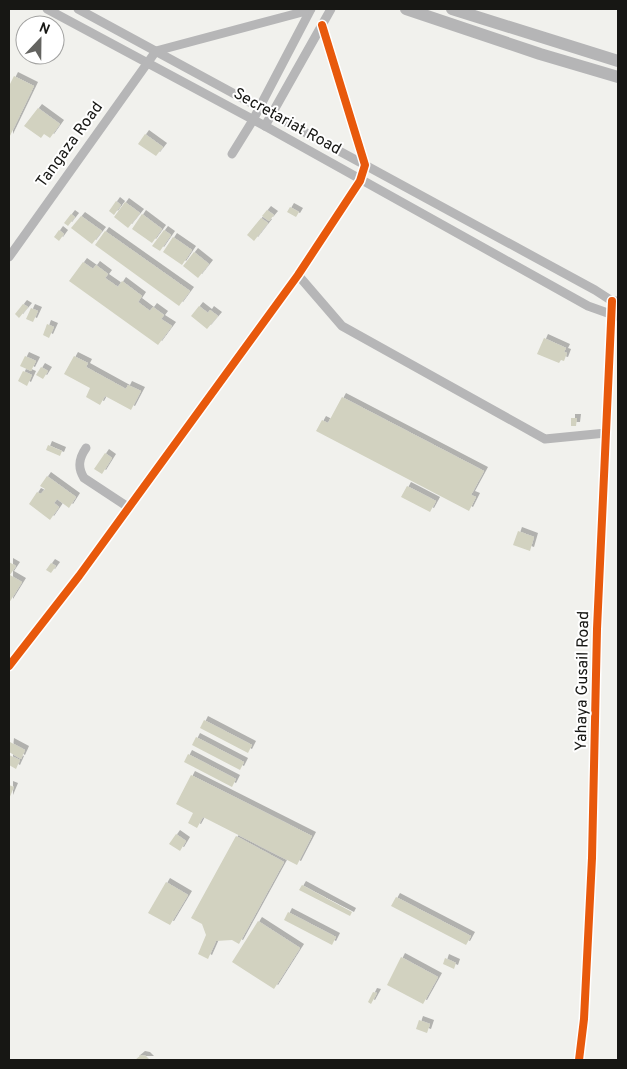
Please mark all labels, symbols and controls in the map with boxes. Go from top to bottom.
north arrow [15,15,65,65]
text: N [36,20,52,39]
street label: Secretariat Road [230,84,344,160]
street label: Tangaza Road [32,98,108,192]
street label: Yahaya Gusail Road [572,611,594,751]

